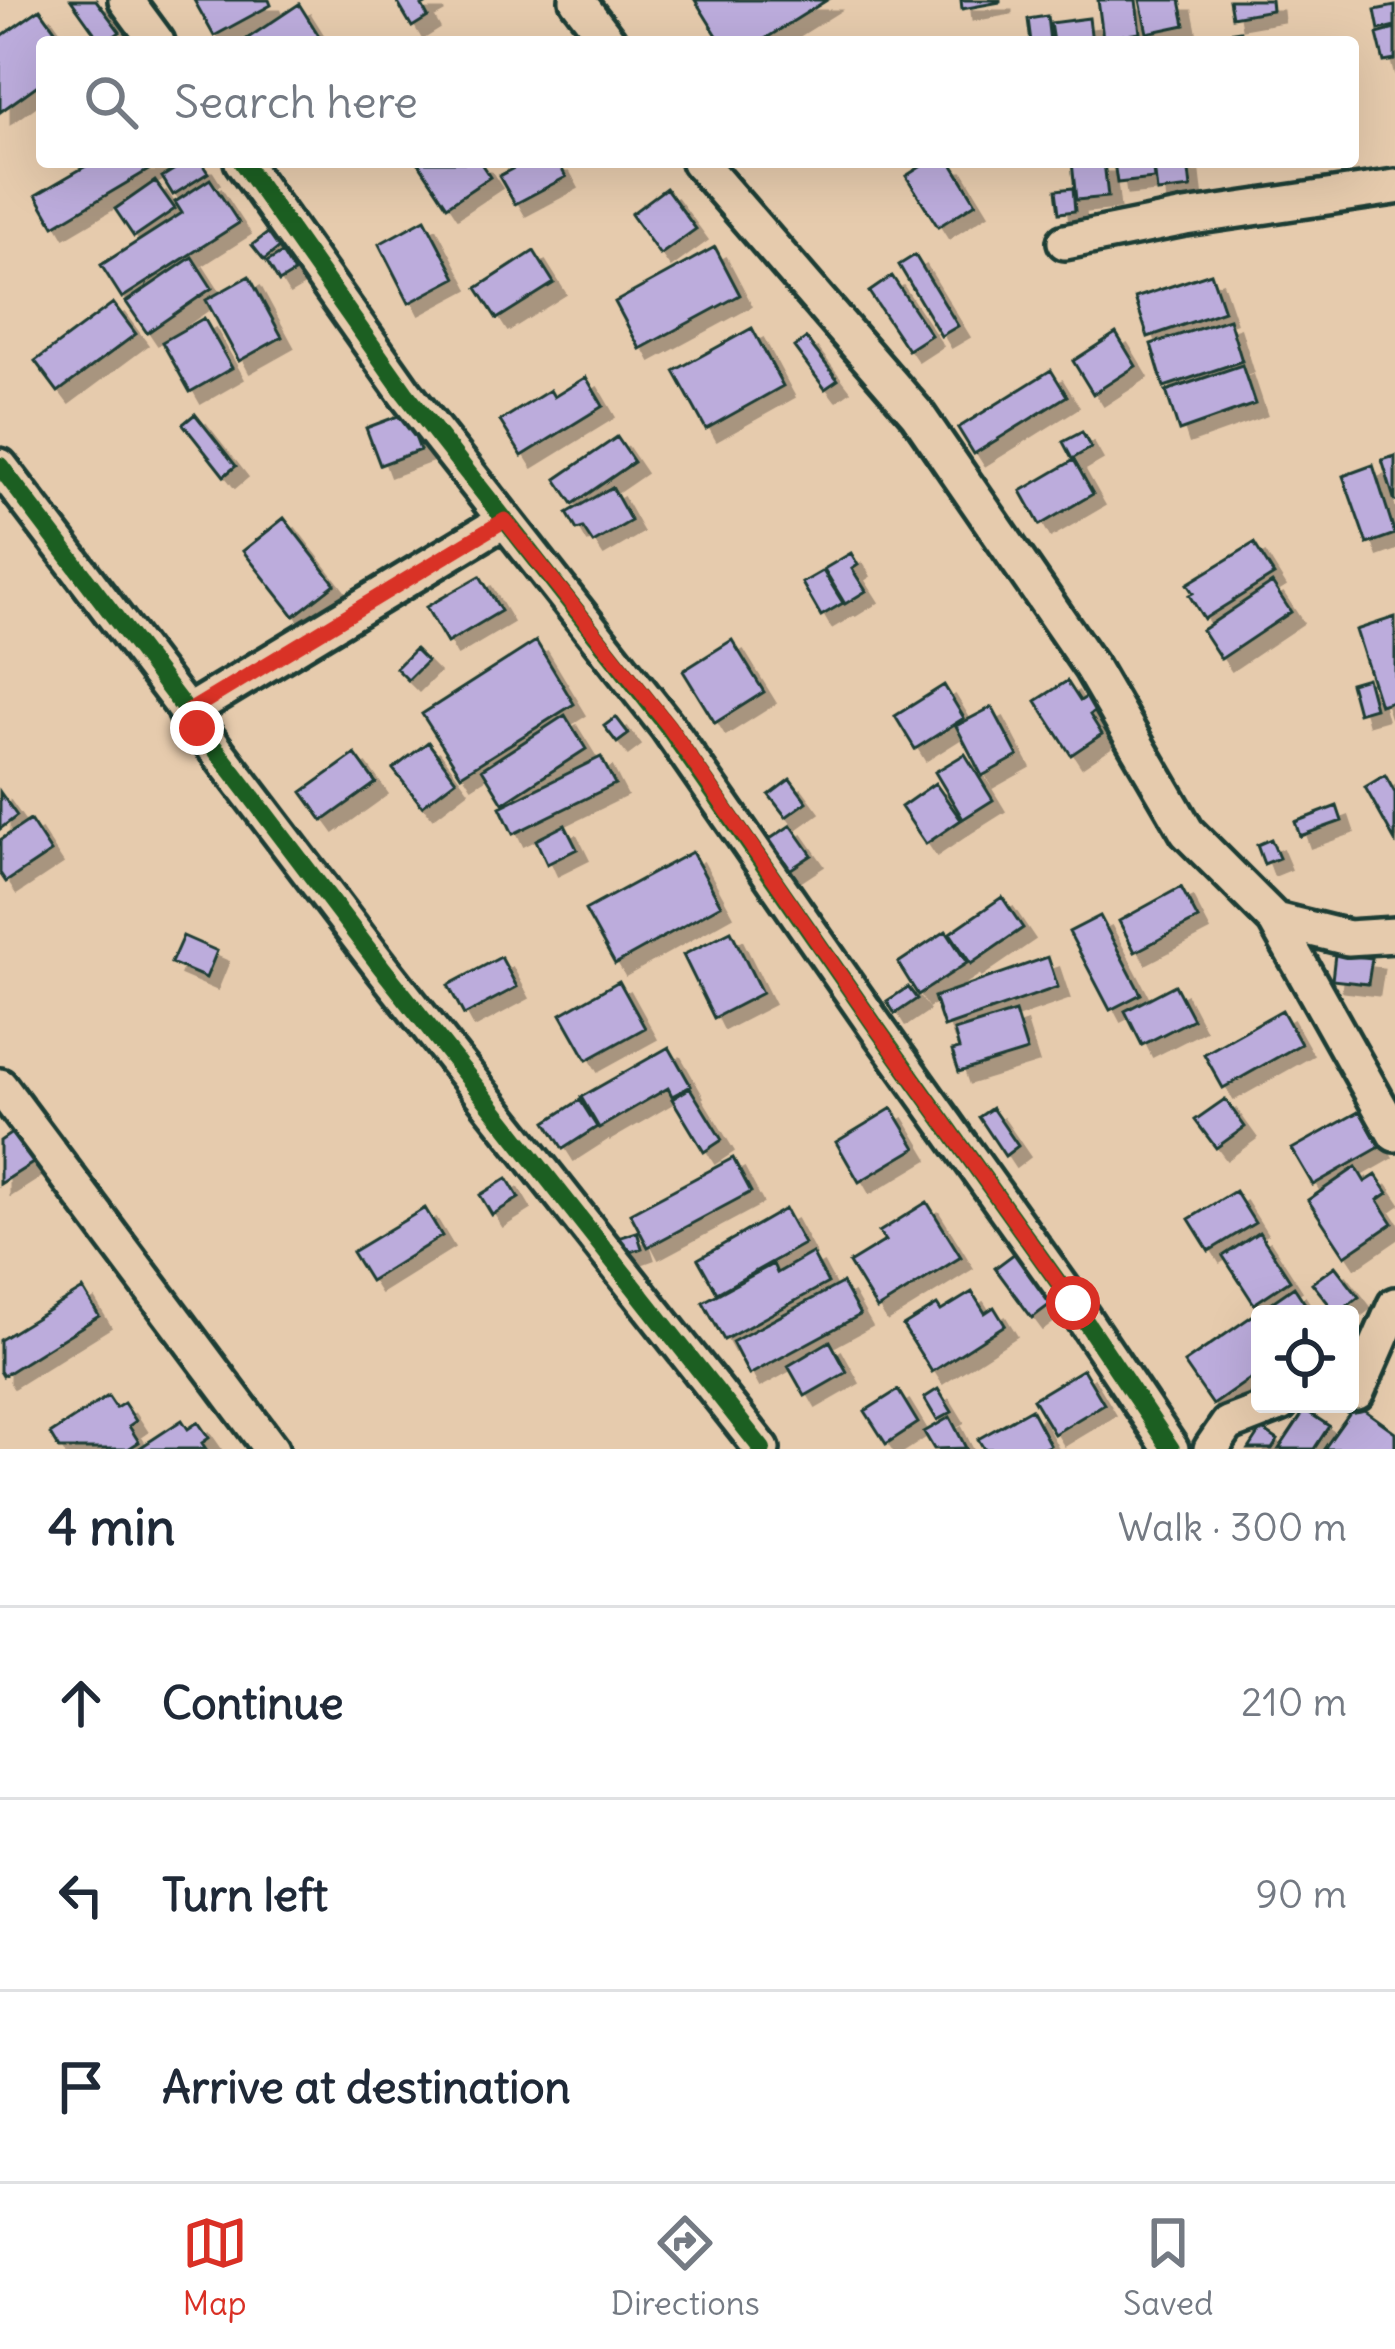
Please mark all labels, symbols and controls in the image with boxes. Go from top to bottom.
search box [36,36,1359,168]
icon: search [78,69,144,135]
text: Search here [174,74,418,130]
route end [170,701,224,755]
route start [1046,1276,1100,1330]
map controls [1251,1305,1359,1413]
button: locate [1251,1305,1359,1413]
text: 4 min [48,1495,175,1559]
text: Walk · 300 m [1118,1503,1347,1552]
icon: ahead [48,1670,114,1736]
text: Continue [162,1675,344,1731]
text: 210 m [1241,1678,1347,1727]
icon: left [48,1862,114,1928]
text: Turn left [162,1867,328,1923]
text: 90 m [1255,1870,1347,1919]
icon: arrive [48,2054,114,2120]
text: Arrive at destination [162,2059,571,2115]
tab: Map [182,2210,248,2324]
tab: Directions [611,2210,760,2324]
tab: Saved [1123,2210,1213,2324]

